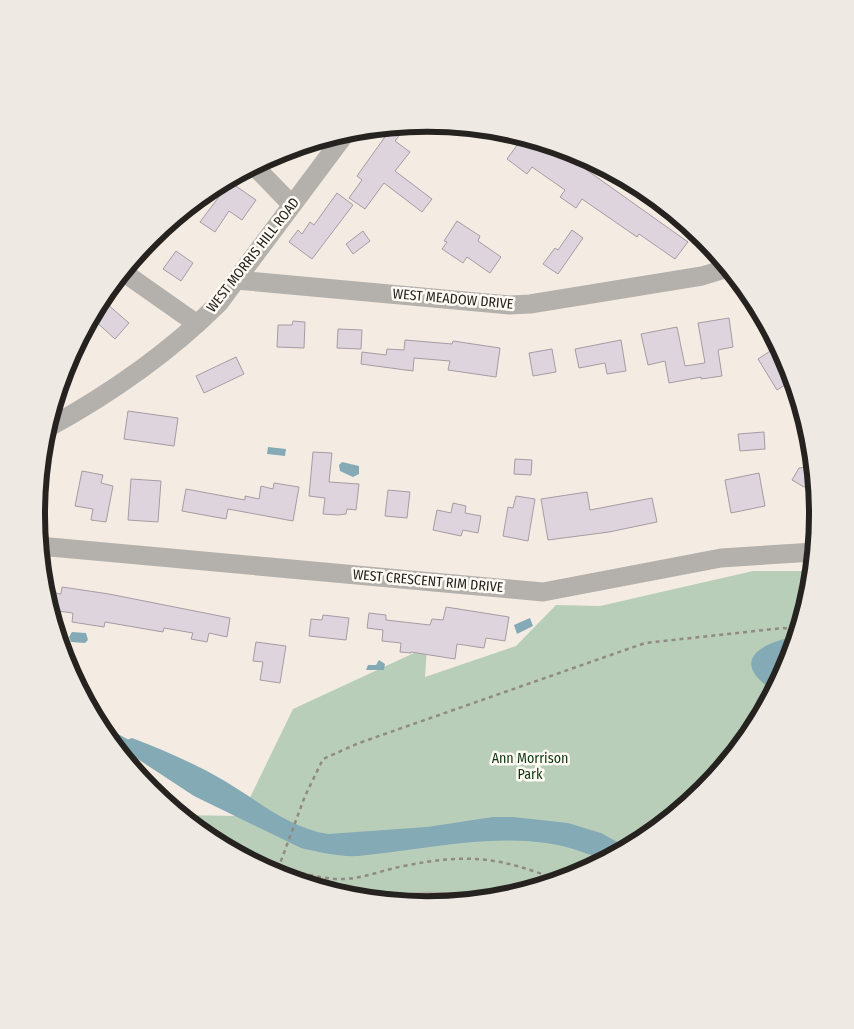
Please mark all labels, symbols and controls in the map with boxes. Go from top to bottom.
street label: WEST MORRIS HILL ROAD [203,194,303,316]
street label: WEST MEADOW DRIVE [392,285,514,313]
street label: WEST CRESCENT RIM DRIVE [352,566,504,596]
park label: Ann Morrison Park [492,750,568,783]

